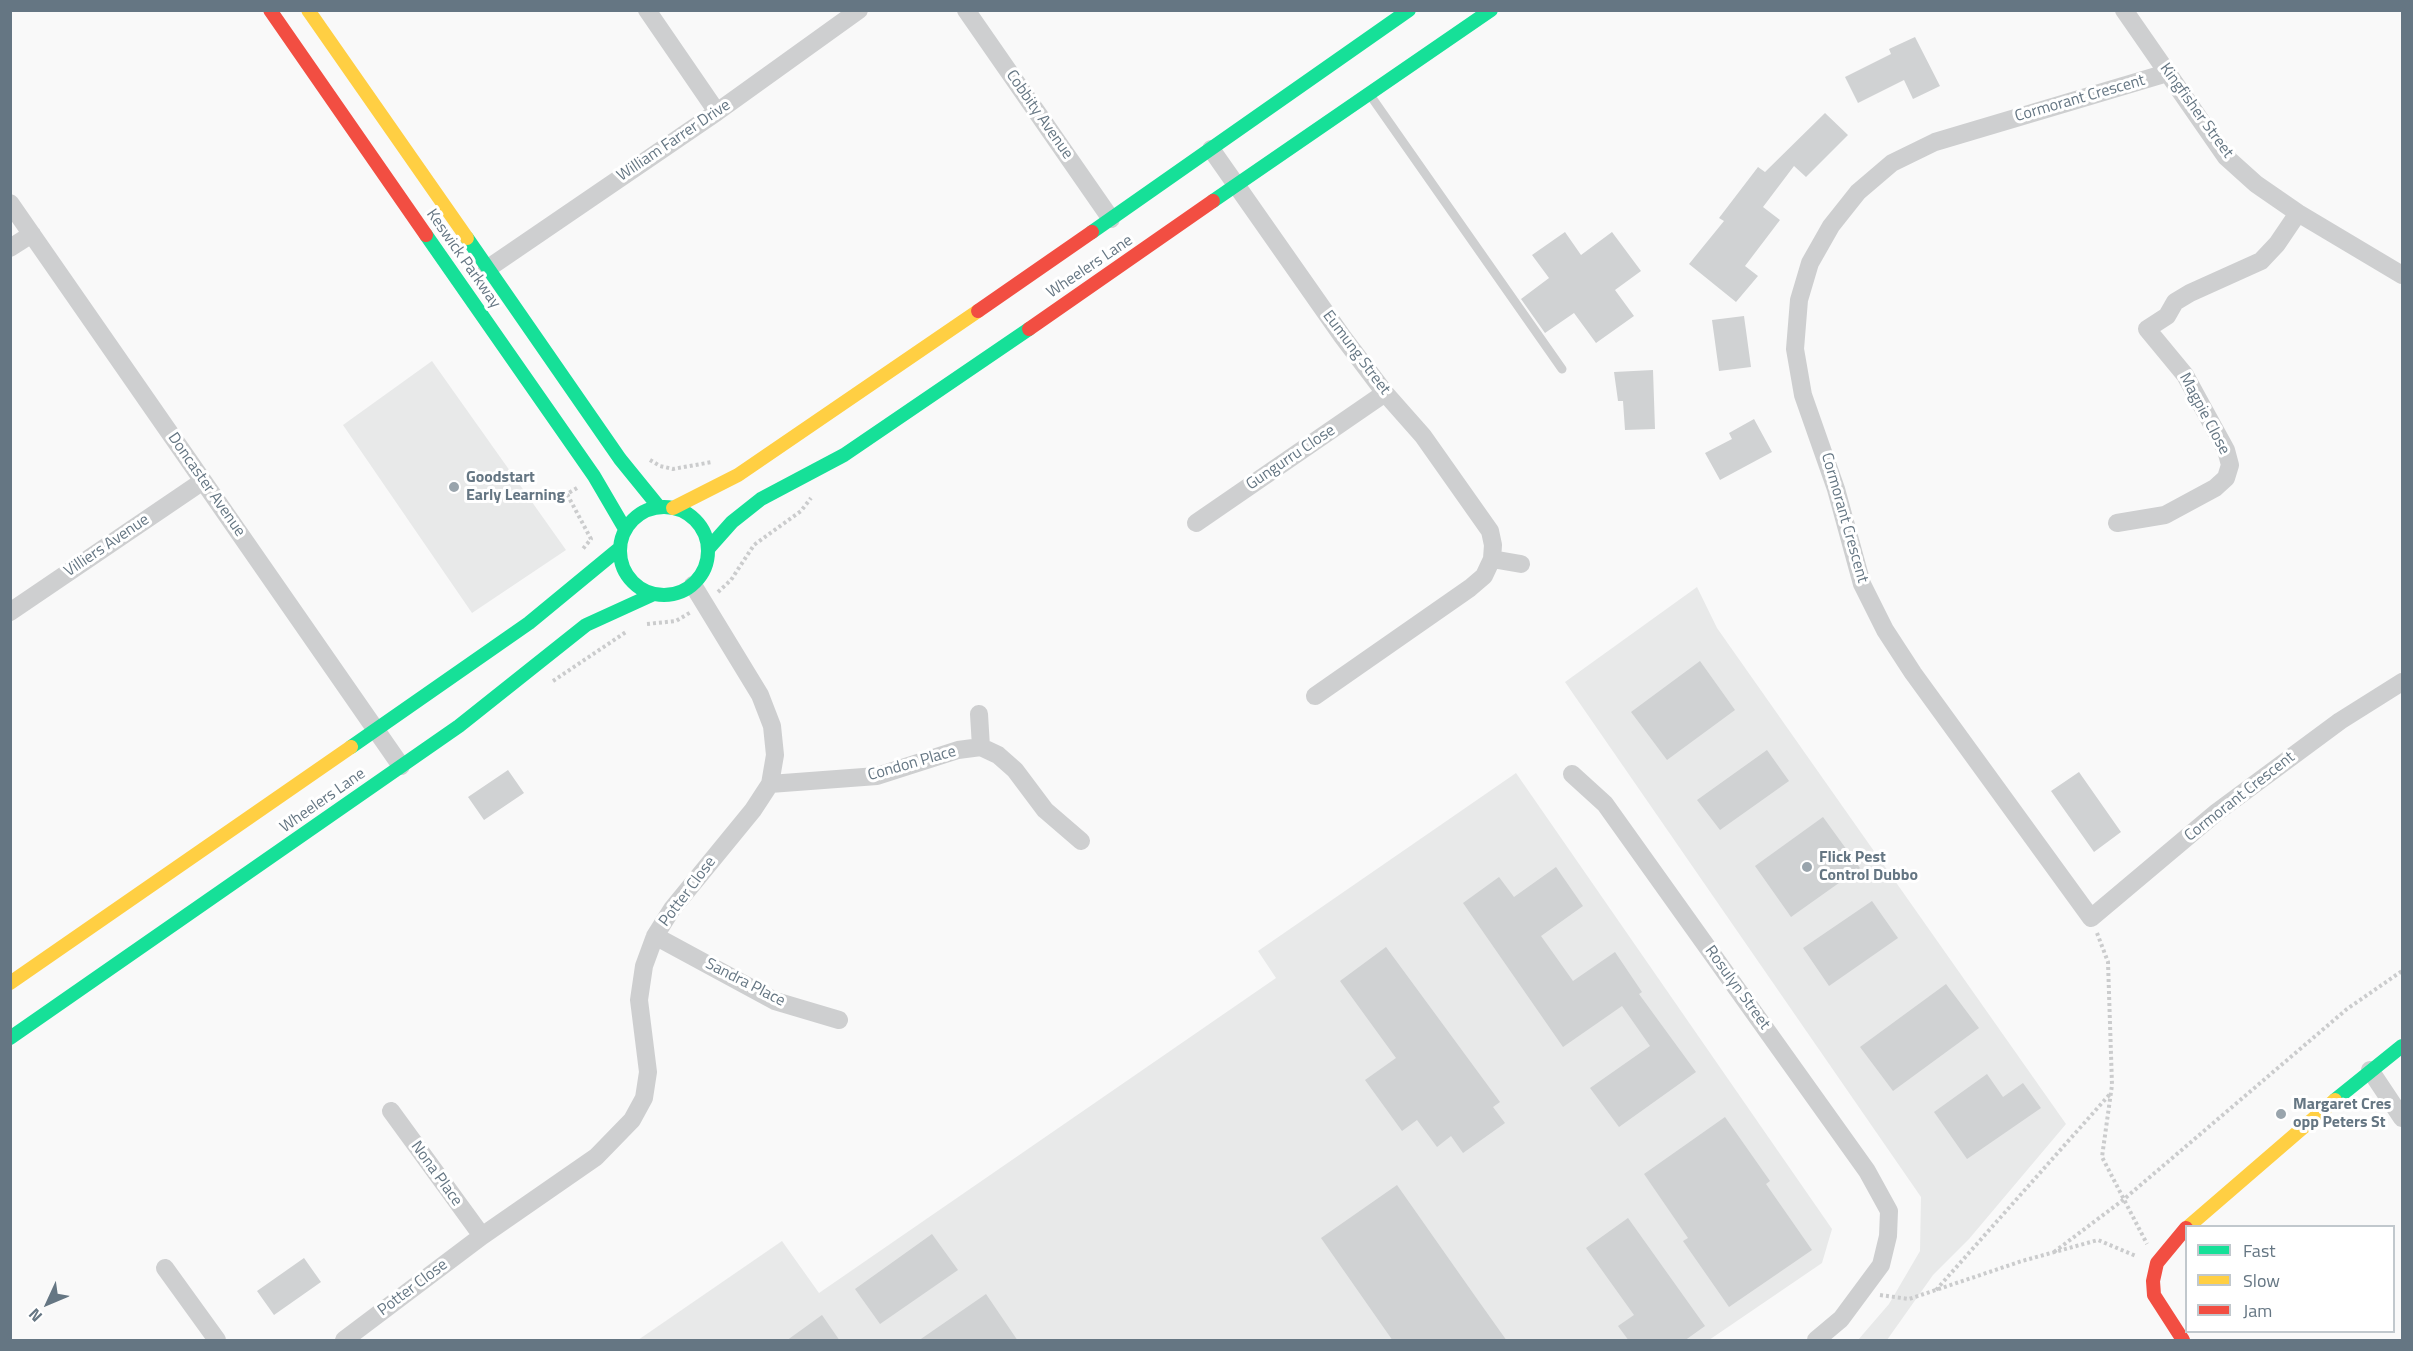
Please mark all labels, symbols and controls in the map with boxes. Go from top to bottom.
street label: Kingfisher Street [2155,60,2237,162]
street label: Cobbity Avenue [1001,67,1077,163]
street label: Cormorant Crescent [2013,71,2147,127]
street label: William Farrer Drive [614,96,734,186]
street label: Keswick Parkway [422,206,504,312]
street label: Wheelers Lane [1043,231,1137,303]
street label: Eumung Street [1318,307,1394,399]
street label: Magpie Close [2174,370,2234,458]
street label: Gungurru Close [1243,421,1339,495]
street label: Doncaster Avenue [163,429,249,541]
street label: Cormorant Crescent [1816,451,1872,585]
place label: Goodstart Early Learning [466,468,565,506]
marker: Goodstart Early Learning [447,480,461,494]
street label: Villiers Avenue [61,511,153,581]
street label: Condon Place [866,742,958,786]
street label: Cormorant Crescent [2181,748,2299,846]
street label: Wheelers Lane [277,765,369,837]
place label: Flick Pest Control Dubbo [1819,848,1918,886]
street label: Potter Close [655,853,721,931]
marker: Flick Pest Control Dubbo [1800,860,1814,874]
street label: Rosulyn Street [1700,942,1774,1034]
street label: Sandra Place [702,955,788,1011]
place label: Margaret Cres opp Peters St [2293,1095,2391,1133]
marker: Margaret Cres opp Peters St [2274,1107,2288,1121]
street label: Nona Place [406,1138,466,1210]
legend [2185,1225,2395,1333]
text: Fast [2243,1237,2276,1264]
street label: Potter Close [374,1255,452,1321]
text: Slow [2243,1267,2280,1294]
north arrow [18,1273,78,1333]
text: Jam [2243,1297,2272,1324]
text: N [23,1303,48,1328]

